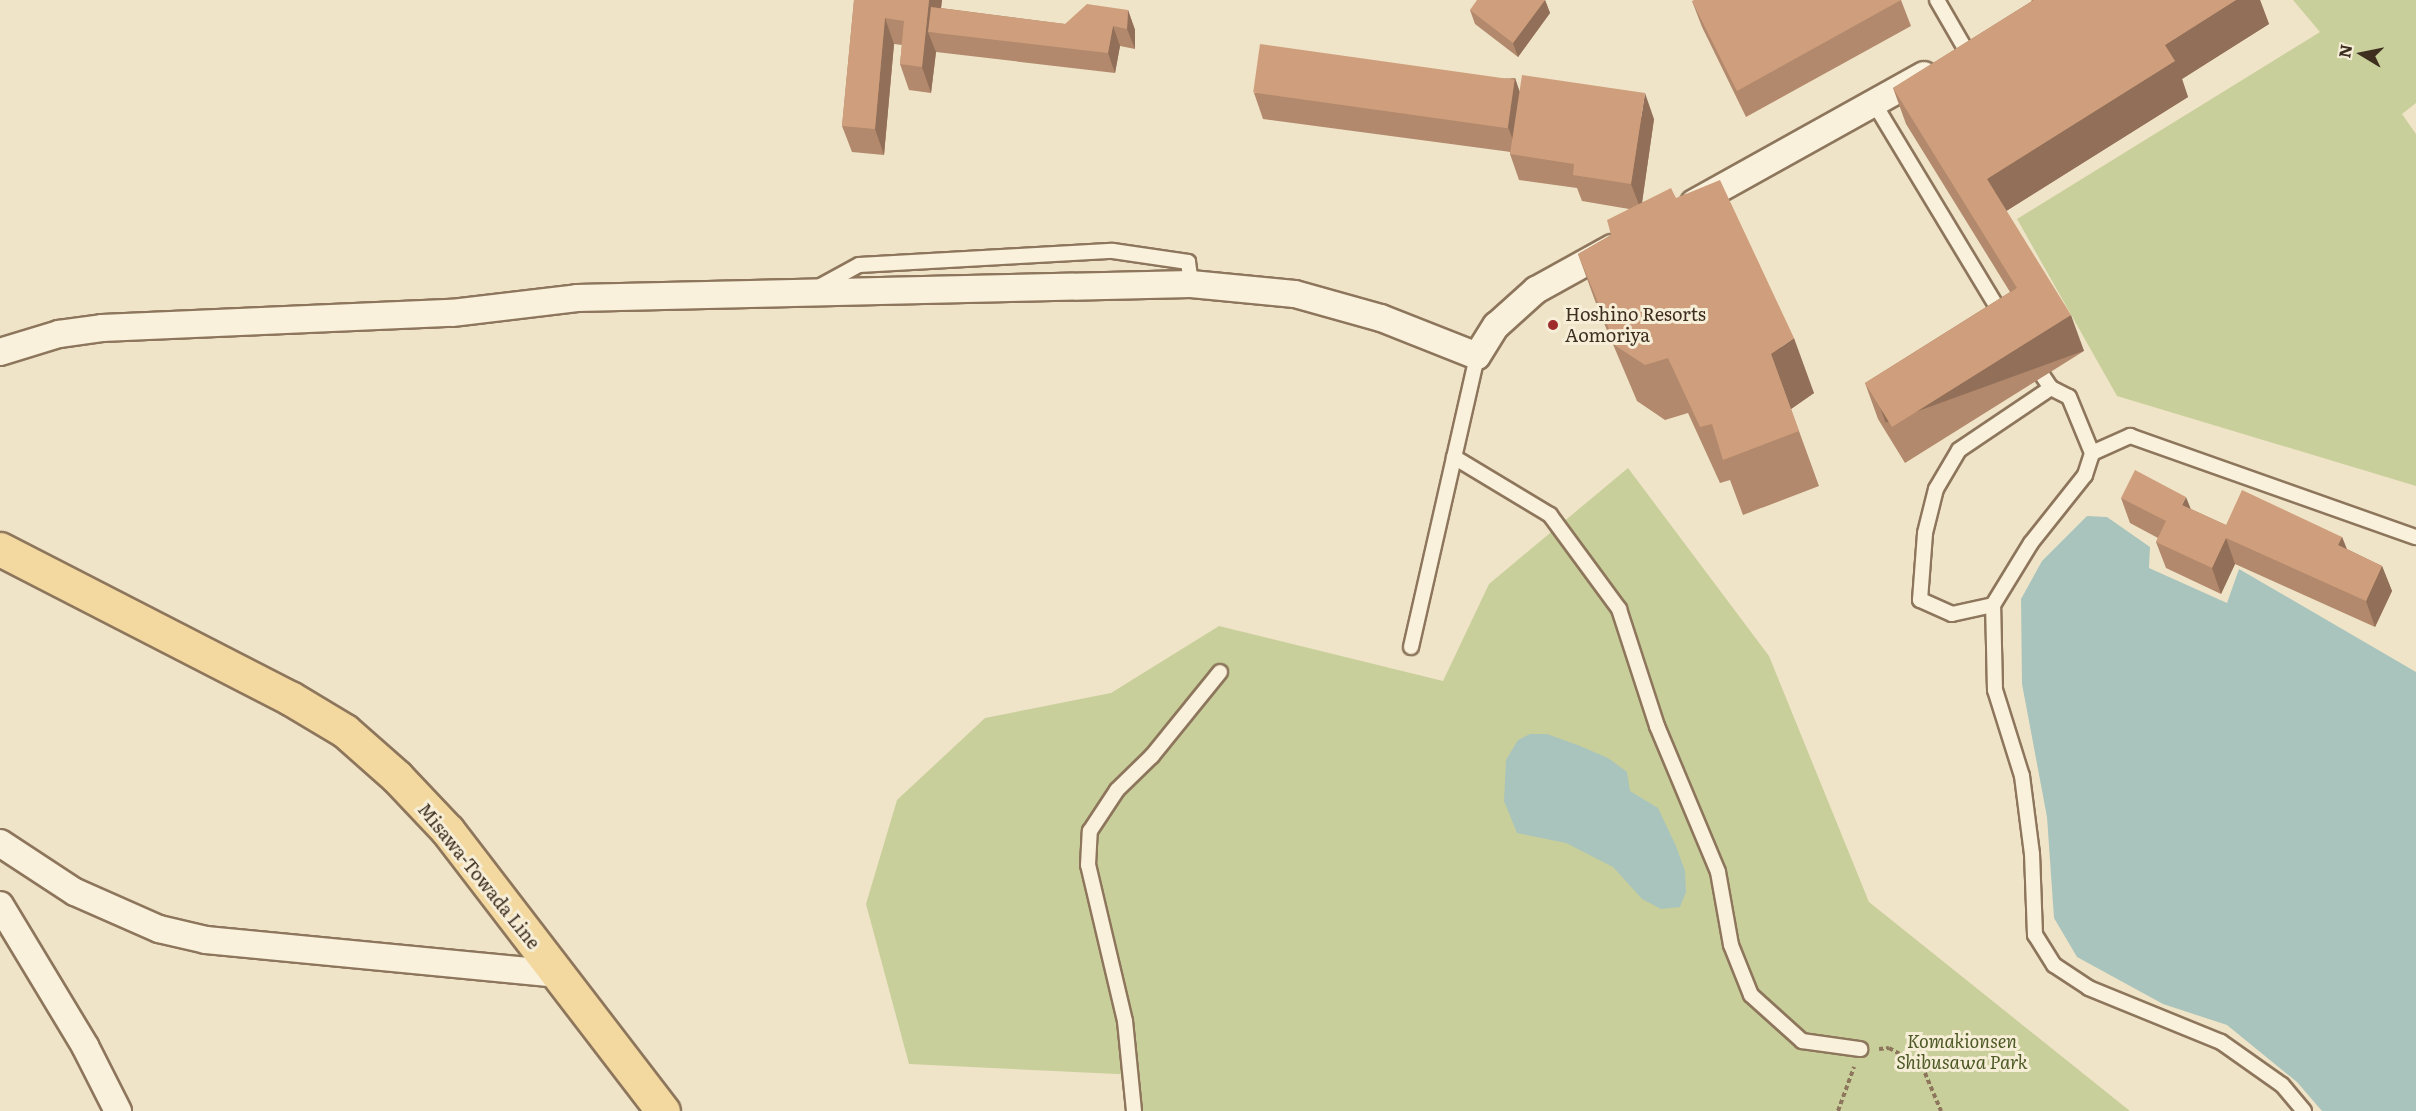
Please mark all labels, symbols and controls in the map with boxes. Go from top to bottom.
north arrow [2332,24,2392,84]
text: N [2331,42,2357,60]
place label: Hoshino Resorts Aomoriya [1565,304,1706,346]
marker: Hoshino Resorts Aomoriya [1546,318,1560,332]
street label: Misawa-Towada Line [414,799,544,953]
park label: Komakionsen Shibusawa Park [1896,1031,2028,1074]

